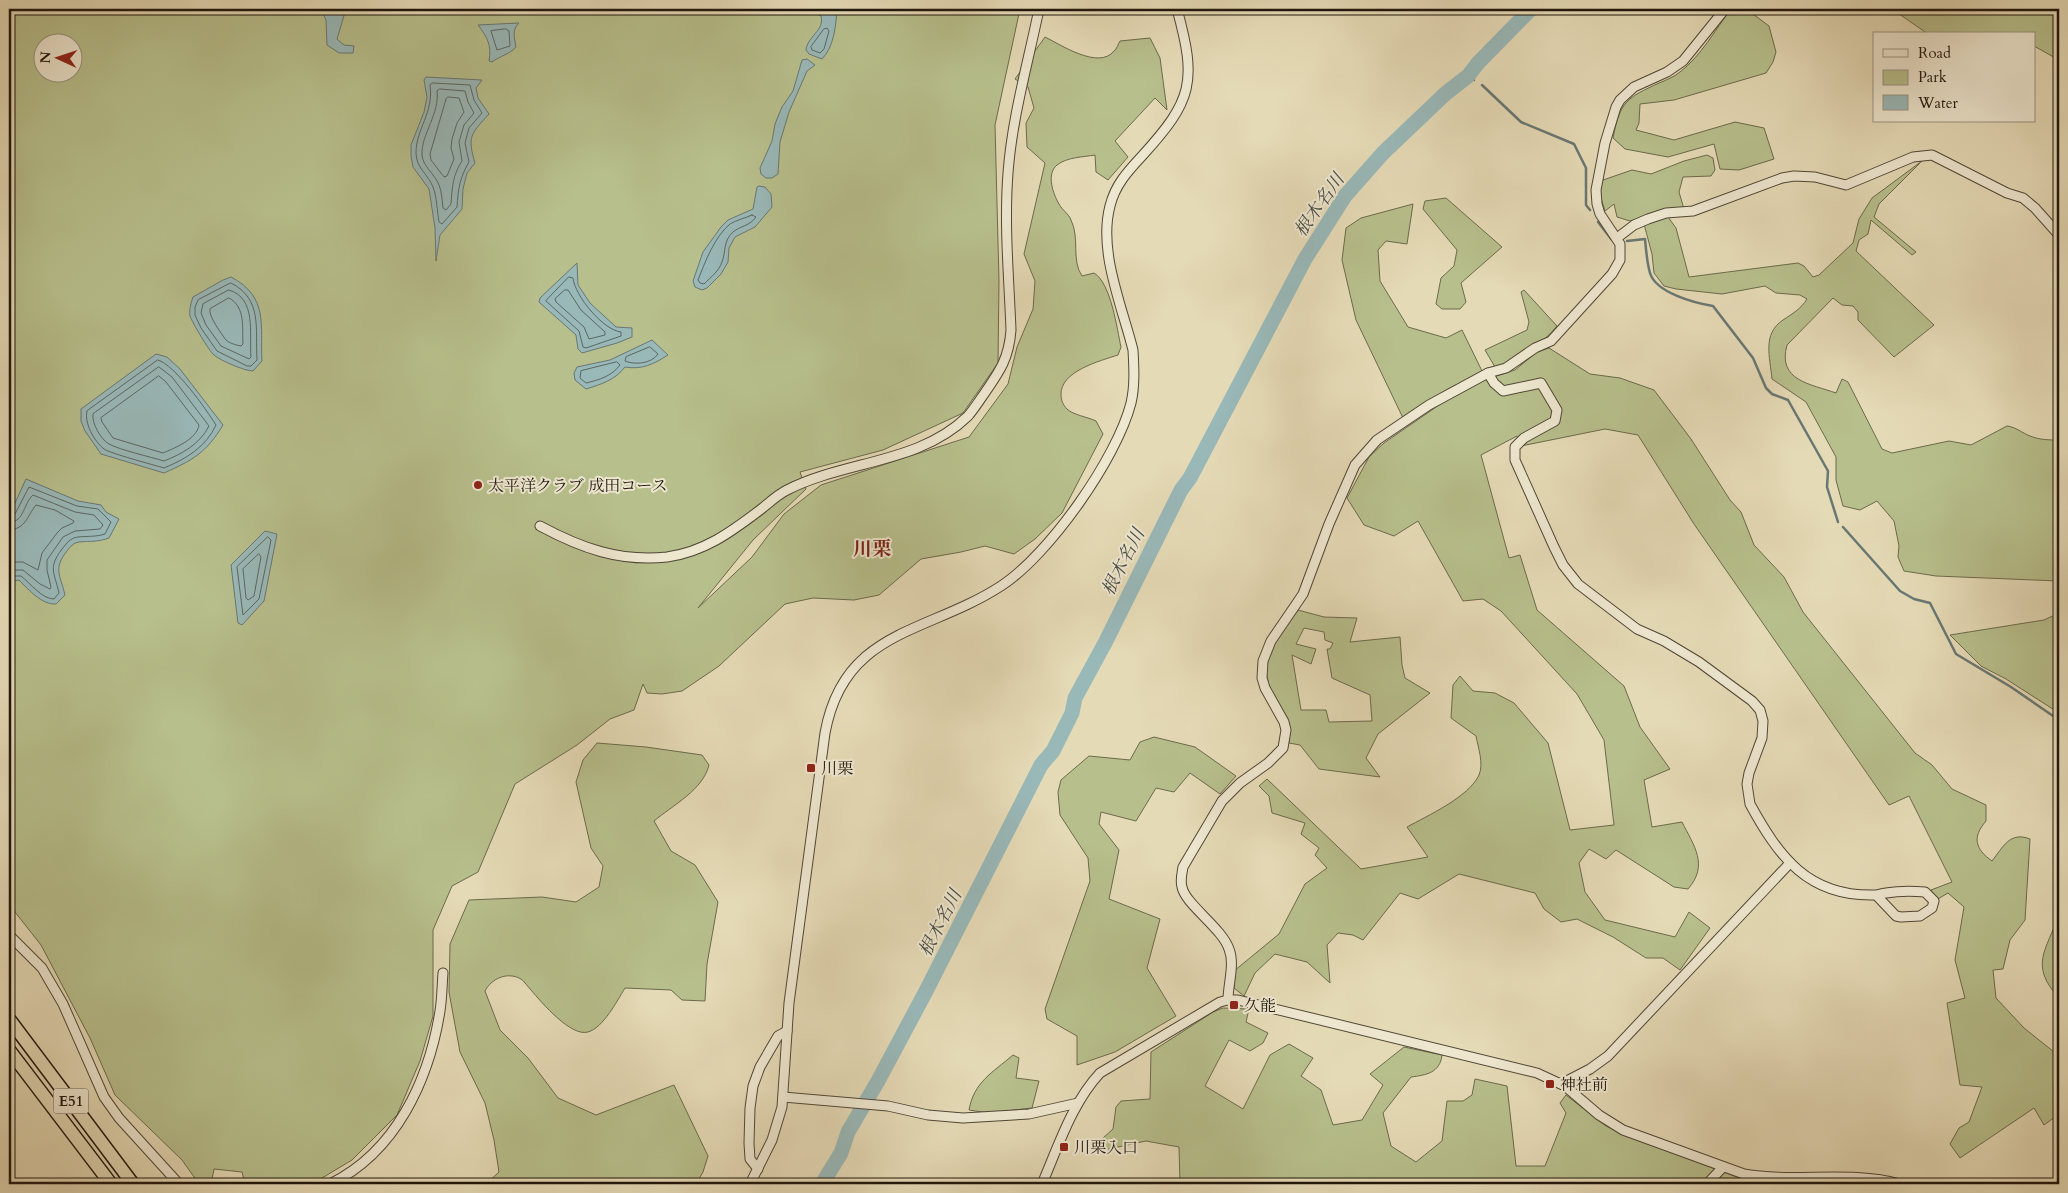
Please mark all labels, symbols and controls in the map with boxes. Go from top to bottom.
north arrow [32,32,82,82]
legend [1873,32,2036,122]
text: Road [1918,43,1951,63]
text: N [36,51,55,64]
text: Park [1918,67,1947,87]
text: Water [1917,93,1959,113]
water label: 根木名川 [1289,167,1351,242]
place label: 太平洋クラブ 成田コース [488,475,668,497]
marker: 太平洋クラブ 成田コース [472,479,484,491]
water label: 根木名川 [1096,523,1152,600]
district label: 川栗 [853,536,891,562]
place label: 川栗 [821,758,853,780]
marker: 川栗 [805,762,817,774]
water label: 根木名川 [913,884,969,961]
place label: 久能 [1244,995,1276,1017]
marker: 久能 [1228,999,1240,1011]
place label: 神社前 [1560,1074,1608,1096]
marker: 神社前 [1544,1078,1556,1090]
road number: E51 [54,1088,88,1114]
place label: 川栗入口 [1074,1137,1138,1159]
marker: 川栗入口 [1058,1141,1070,1153]

